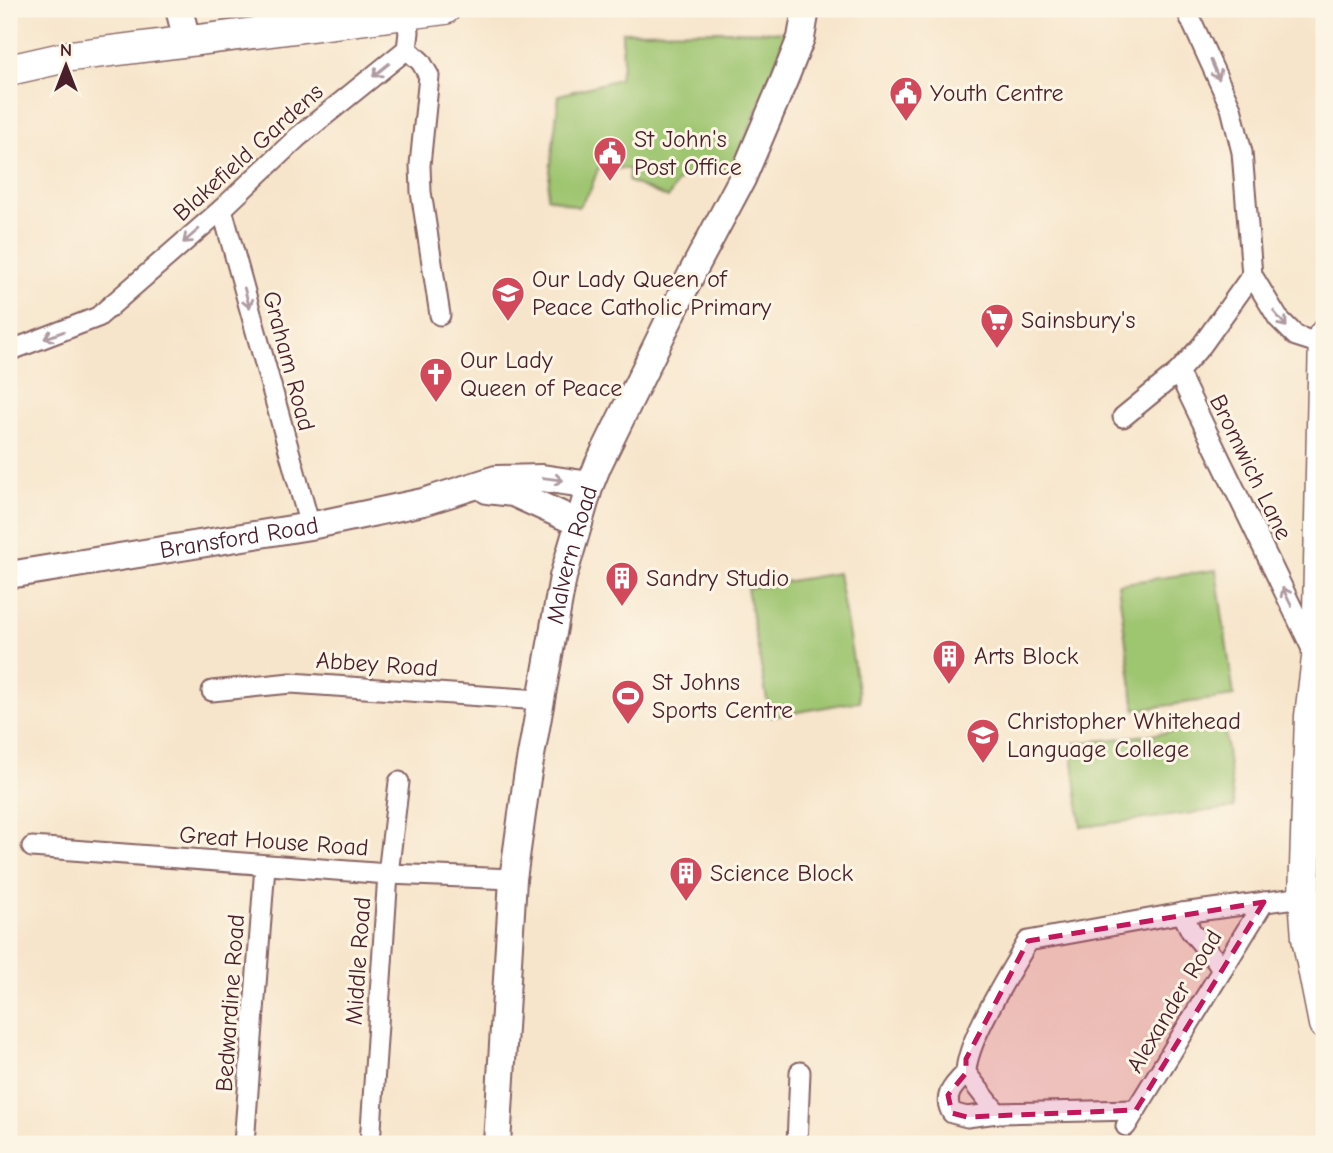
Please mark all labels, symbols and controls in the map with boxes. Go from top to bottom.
north arrow [32,32,102,102]
text: N [60,39,72,61]
one-way arrow [1209,59,1222,81]
one-way arrow [372,63,390,78]
public building icon: Youth Centre [887,74,925,123]
street label: Blakefield Gardens [167,77,329,227]
place label: Youth Centre [930,79,1064,107]
place label: St John's Post Office [634,125,742,181]
public building icon: St John's Post Office [591,134,629,183]
one-way arrow [182,228,200,244]
place label: Our Lady Queen of Peace Catholic Primary [532,265,771,321]
school or university icon: Our Lady Queen of Peace Catholic Primary [489,274,527,323]
one-way arrow [241,287,254,309]
street label: Graham Road [257,288,321,434]
supermarket icon: Sainsbury's [978,301,1016,350]
place label: Sainsbury's [1021,306,1135,334]
one-way arrow [1273,309,1288,327]
one-way arrow [43,329,65,342]
place label: Our Lady Queen of Peace [460,346,622,402]
church icon: Our Lady Queen of Peace [417,355,455,404]
street label: Bromwich Lane [1204,390,1298,544]
one-way arrow [541,473,564,486]
street label: Malvern Road [541,482,603,626]
street label: Bransford Road [158,511,321,564]
building icon: Sandry Studio [603,559,641,608]
place label: Sandry Studio [646,564,789,592]
one-way arrow [1280,587,1293,608]
building icon: Arts Block [930,637,968,686]
place label: Arts Block [974,642,1079,670]
street label: Abbey Road [315,646,439,682]
place label: St Johns Sports Centre [652,668,793,724]
sports icon: St Johns Sports Centre [609,677,647,726]
place label: Christopher Whitehead Language College [1007,707,1241,763]
school or university icon: Christopher Whitehead Language College [964,716,1002,765]
street label: Great House Road [178,820,370,862]
building icon: Science Block [667,854,705,903]
place label: Science Block [710,859,854,887]
street label: Middle Road [340,896,376,1026]
street label: Bedwardine Road [210,913,250,1093]
street label: Alexander Road [1120,924,1228,1078]

